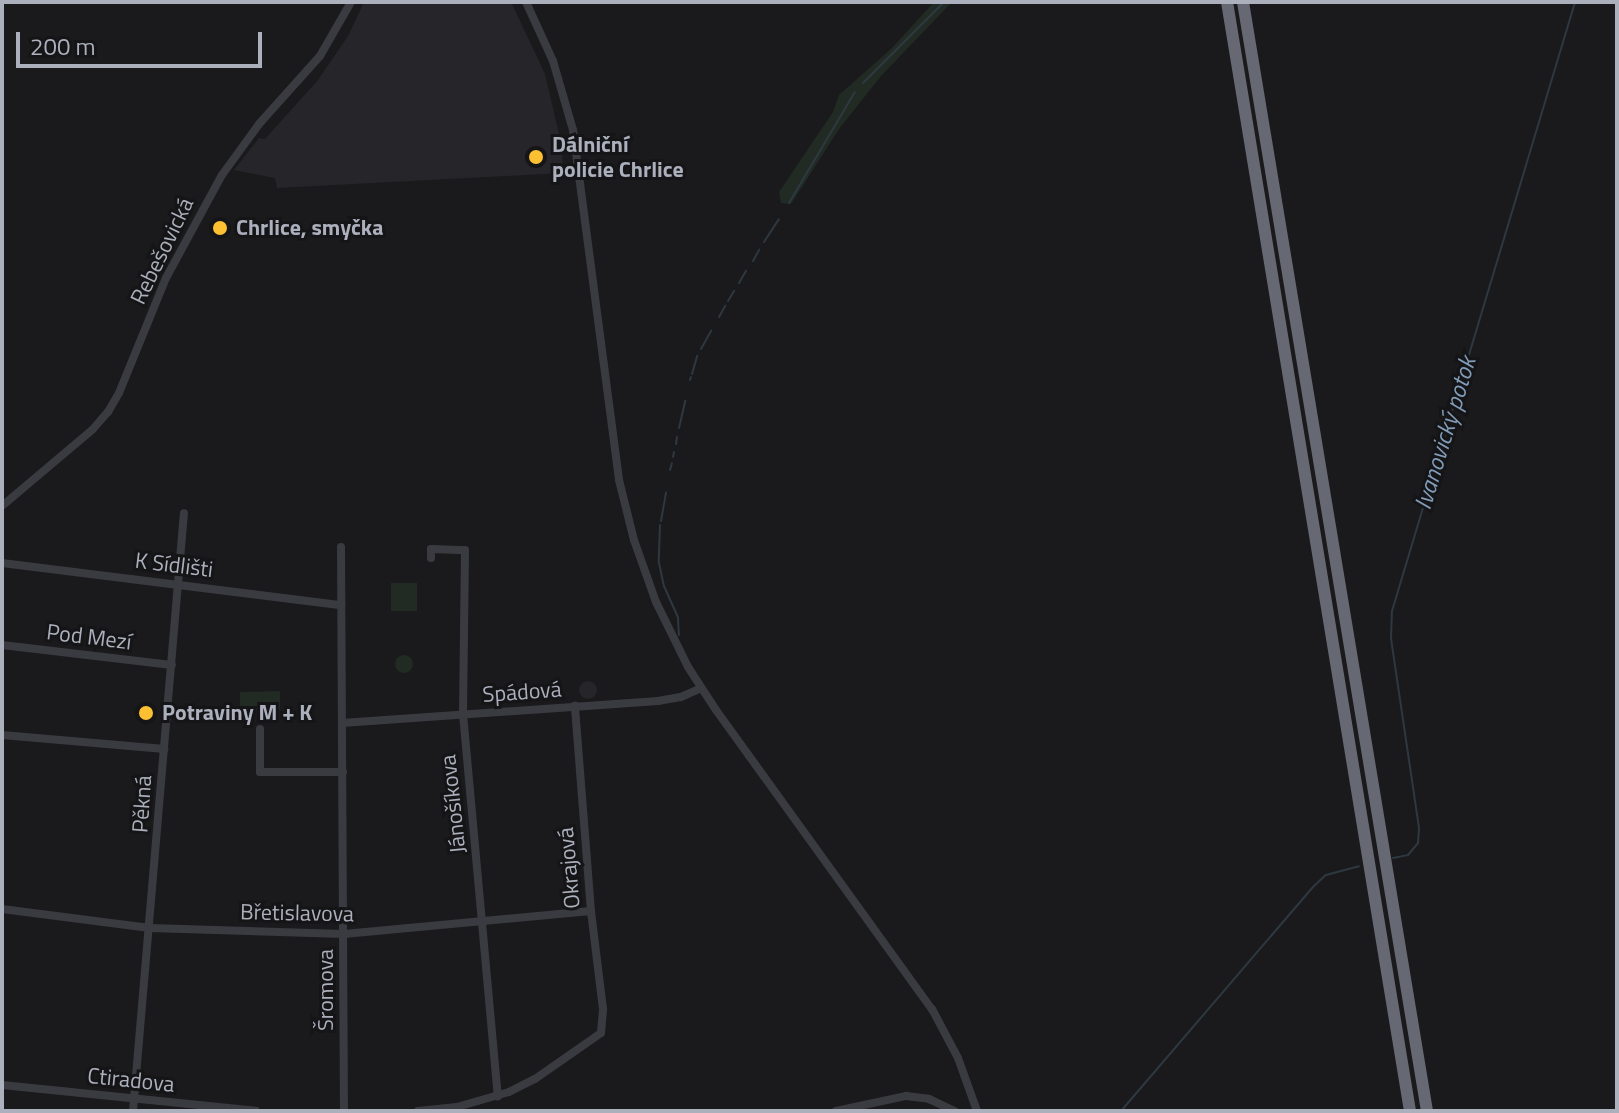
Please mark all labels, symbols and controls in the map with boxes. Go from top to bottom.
scale bar [20,16,266,66]
text: 200 m [30,28,96,64]
place label: Dálniční policie Chrlice [552,131,684,182]
marker: Dálniční policie Chrlice [527,148,545,166]
street label: Rebešovická [125,193,199,309]
place label: Chrlice, smyčka [236,215,383,241]
marker: Chrlice, smyčka [211,219,229,237]
water label: Ivanovický potok [1408,353,1482,513]
street label: K Sídlišti [133,547,215,583]
street label: Pod Mezí [45,619,133,655]
street label: Spádová [482,676,562,708]
place label: Potraviny M + K [162,700,312,726]
marker: Potraviny M + K [137,704,155,722]
street label: Jánošíkova [435,753,471,855]
street label: Pěkná [127,774,157,834]
street label: Okrajová [552,826,586,910]
street label: Břetislavova [240,899,354,927]
street label: Šromova [313,949,339,1031]
street label: Ctiradova [86,1062,176,1098]

